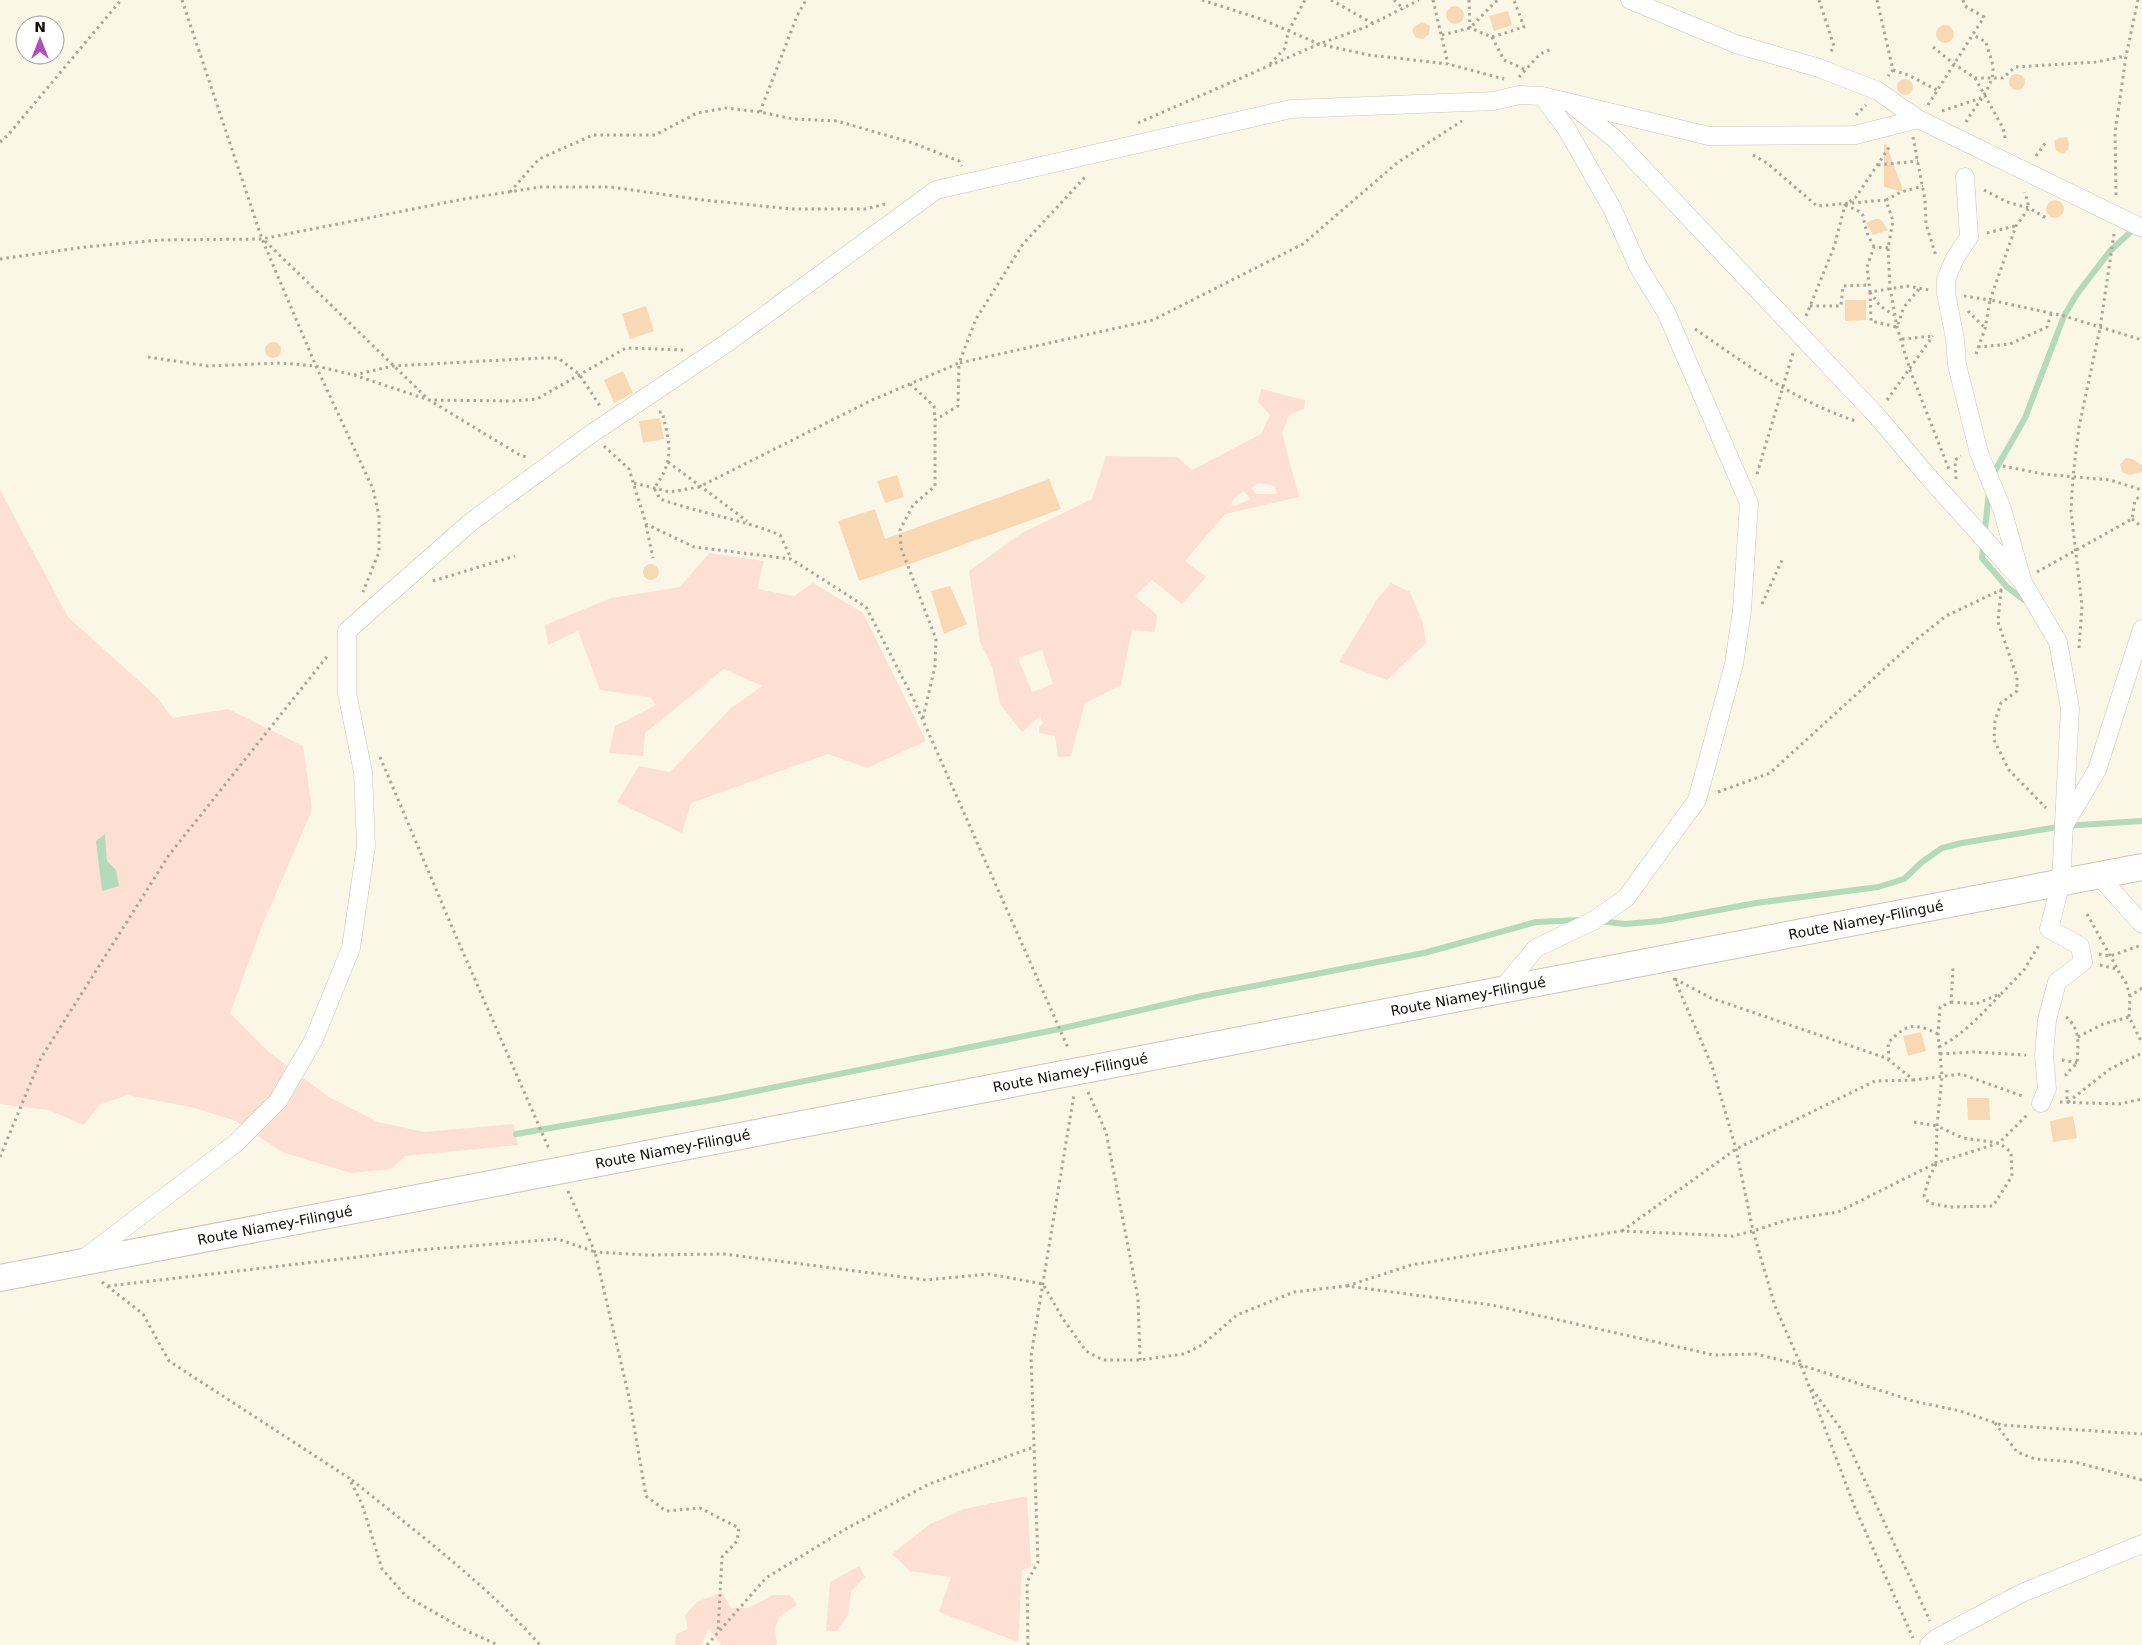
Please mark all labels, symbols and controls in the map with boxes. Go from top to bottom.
north arrow [15,15,65,65]
text: N [34,19,46,35]
street label: Route Niamey-Filingué [1787,897,1945,943]
street label: Route Niamey-Filingué [1389,974,1547,1019]
street label: Route Niamey-Filingué [992,1050,1149,1095]
street label: Route Niamey-Filingué [594,1126,752,1172]
street label: Route Niamey-Filingué [196,1203,354,1248]

